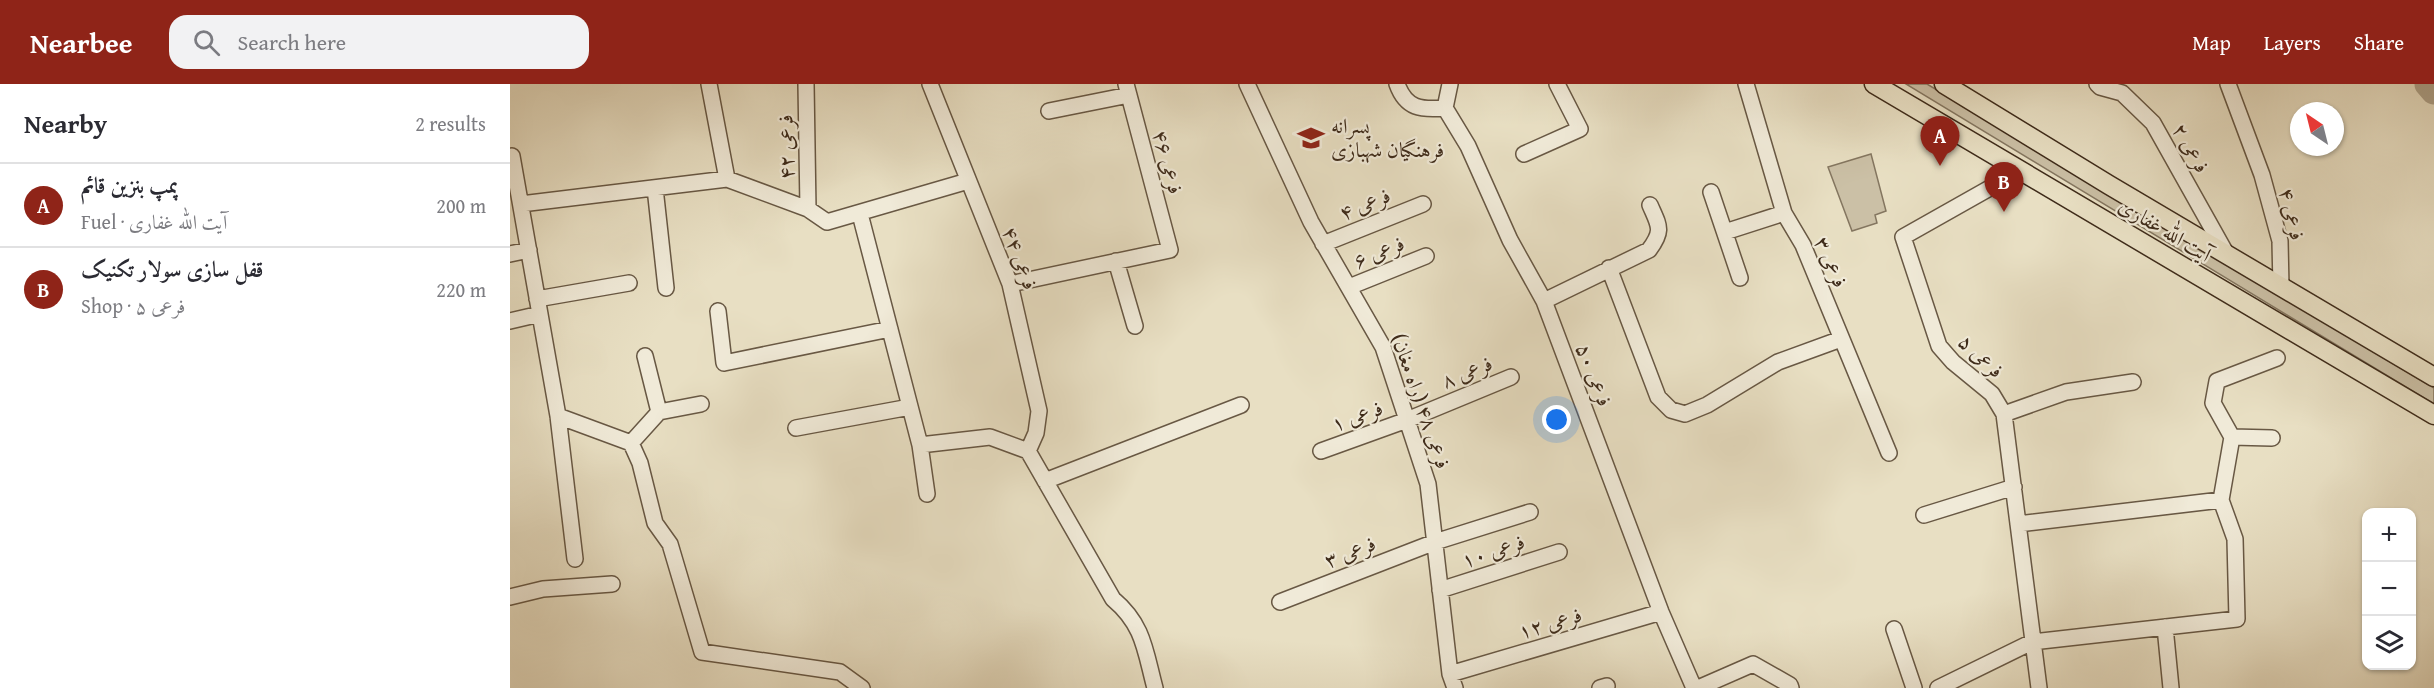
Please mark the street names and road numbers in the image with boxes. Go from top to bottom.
street label: فرعی ۴۲ [769,114,802,180]
street label: فرعی ۲ [2165,117,2218,178]
street label: فرعی ۴۶ [1145,126,1192,197]
street label: فرعی ۴ [1335,179,1395,228]
street label: فرعی ۴ [2271,185,2314,243]
street label: آیت الله غفاری [2113,189,2220,271]
street label: فرعی ۴۴ [995,222,1046,294]
street label: فرعی ۶ [1349,227,1409,276]
street label: فرعی ۳ [1807,231,1856,292]
street label: فرعی ۵ [1951,326,2011,385]
street label: فرعی ۴۸ (راه مغان) [1384,329,1459,473]
street label: فرعی ۵۰ [1568,339,1621,411]
street label: فرعی ۸ [1437,347,1497,396]
street label: فرعی ۱ [1327,392,1387,439]
street label: فرعی ۱۰ [1457,526,1529,575]
street label: فرعی ۳ [1320,528,1380,575]
street label: فرعی ۱۲ [1514,599,1585,646]

